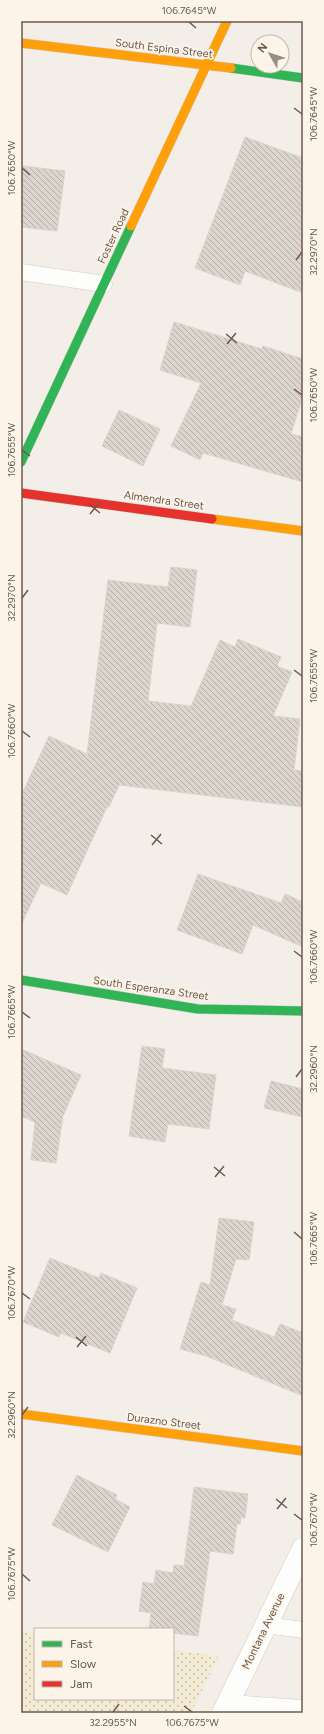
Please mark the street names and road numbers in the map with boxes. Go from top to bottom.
street label: South Espina Street [114,36,213,61]
street label: Foster Road [95,207,132,266]
street label: Almendra Street [123,488,205,513]
street label: South Esperanza Street [92,974,209,1003]
street label: Durazno Street [126,1411,202,1432]
street label: Montana Avenue [239,1591,288,1671]

